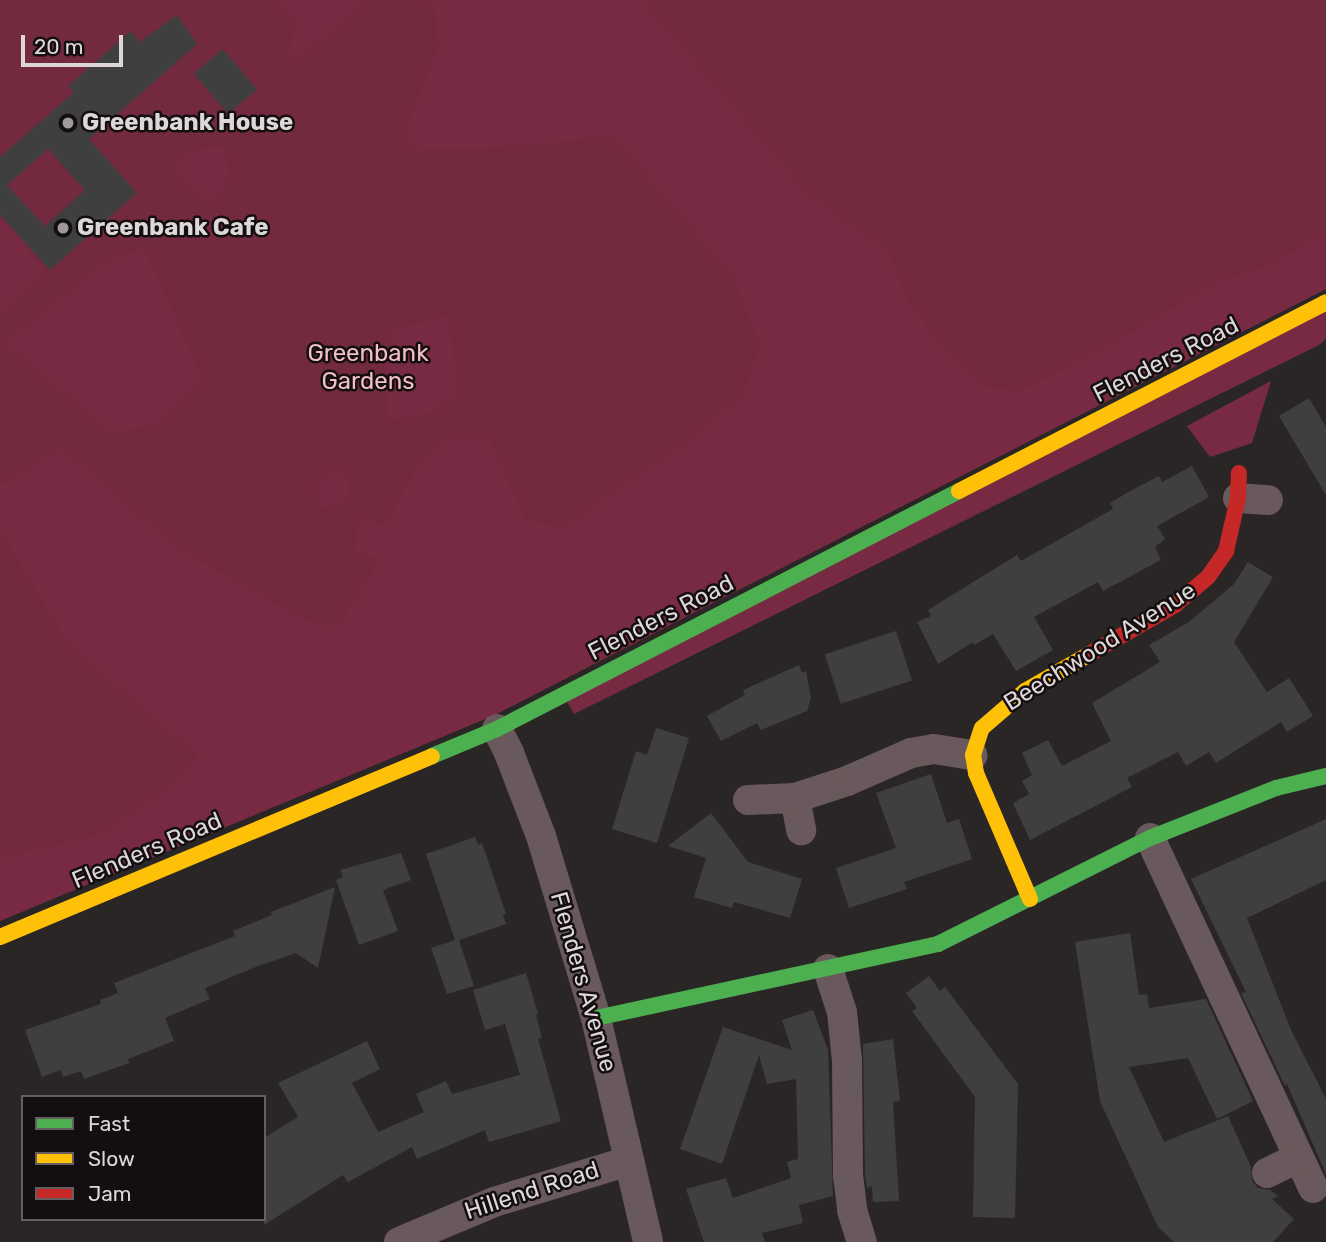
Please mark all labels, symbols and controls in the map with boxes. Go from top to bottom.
scale bar [24,21,126,65]
text: 20 m [34,34,83,59]
place label: Greenbank House [82,109,293,137]
marker: Greenbank House [60,115,76,131]
place label: Greenbank Cafe [77,214,269,242]
marker: Greenbank Cafe [55,220,71,236]
street label: Flenders Road [1088,311,1244,409]
park label: Greenbank Gardens [307,340,429,396]
street label: Flenders Road [583,569,739,667]
street label: Beechwood Avenue [999,576,1201,718]
street label: Flenders Road [68,807,226,895]
street label: Flenders Avenue [543,888,623,1076]
legend [21,1095,266,1221]
text: Fast [88,1111,130,1136]
text: Slow [88,1146,135,1171]
street label: Hillend Road [461,1156,603,1226]
text: Jam [88,1181,132,1206]

